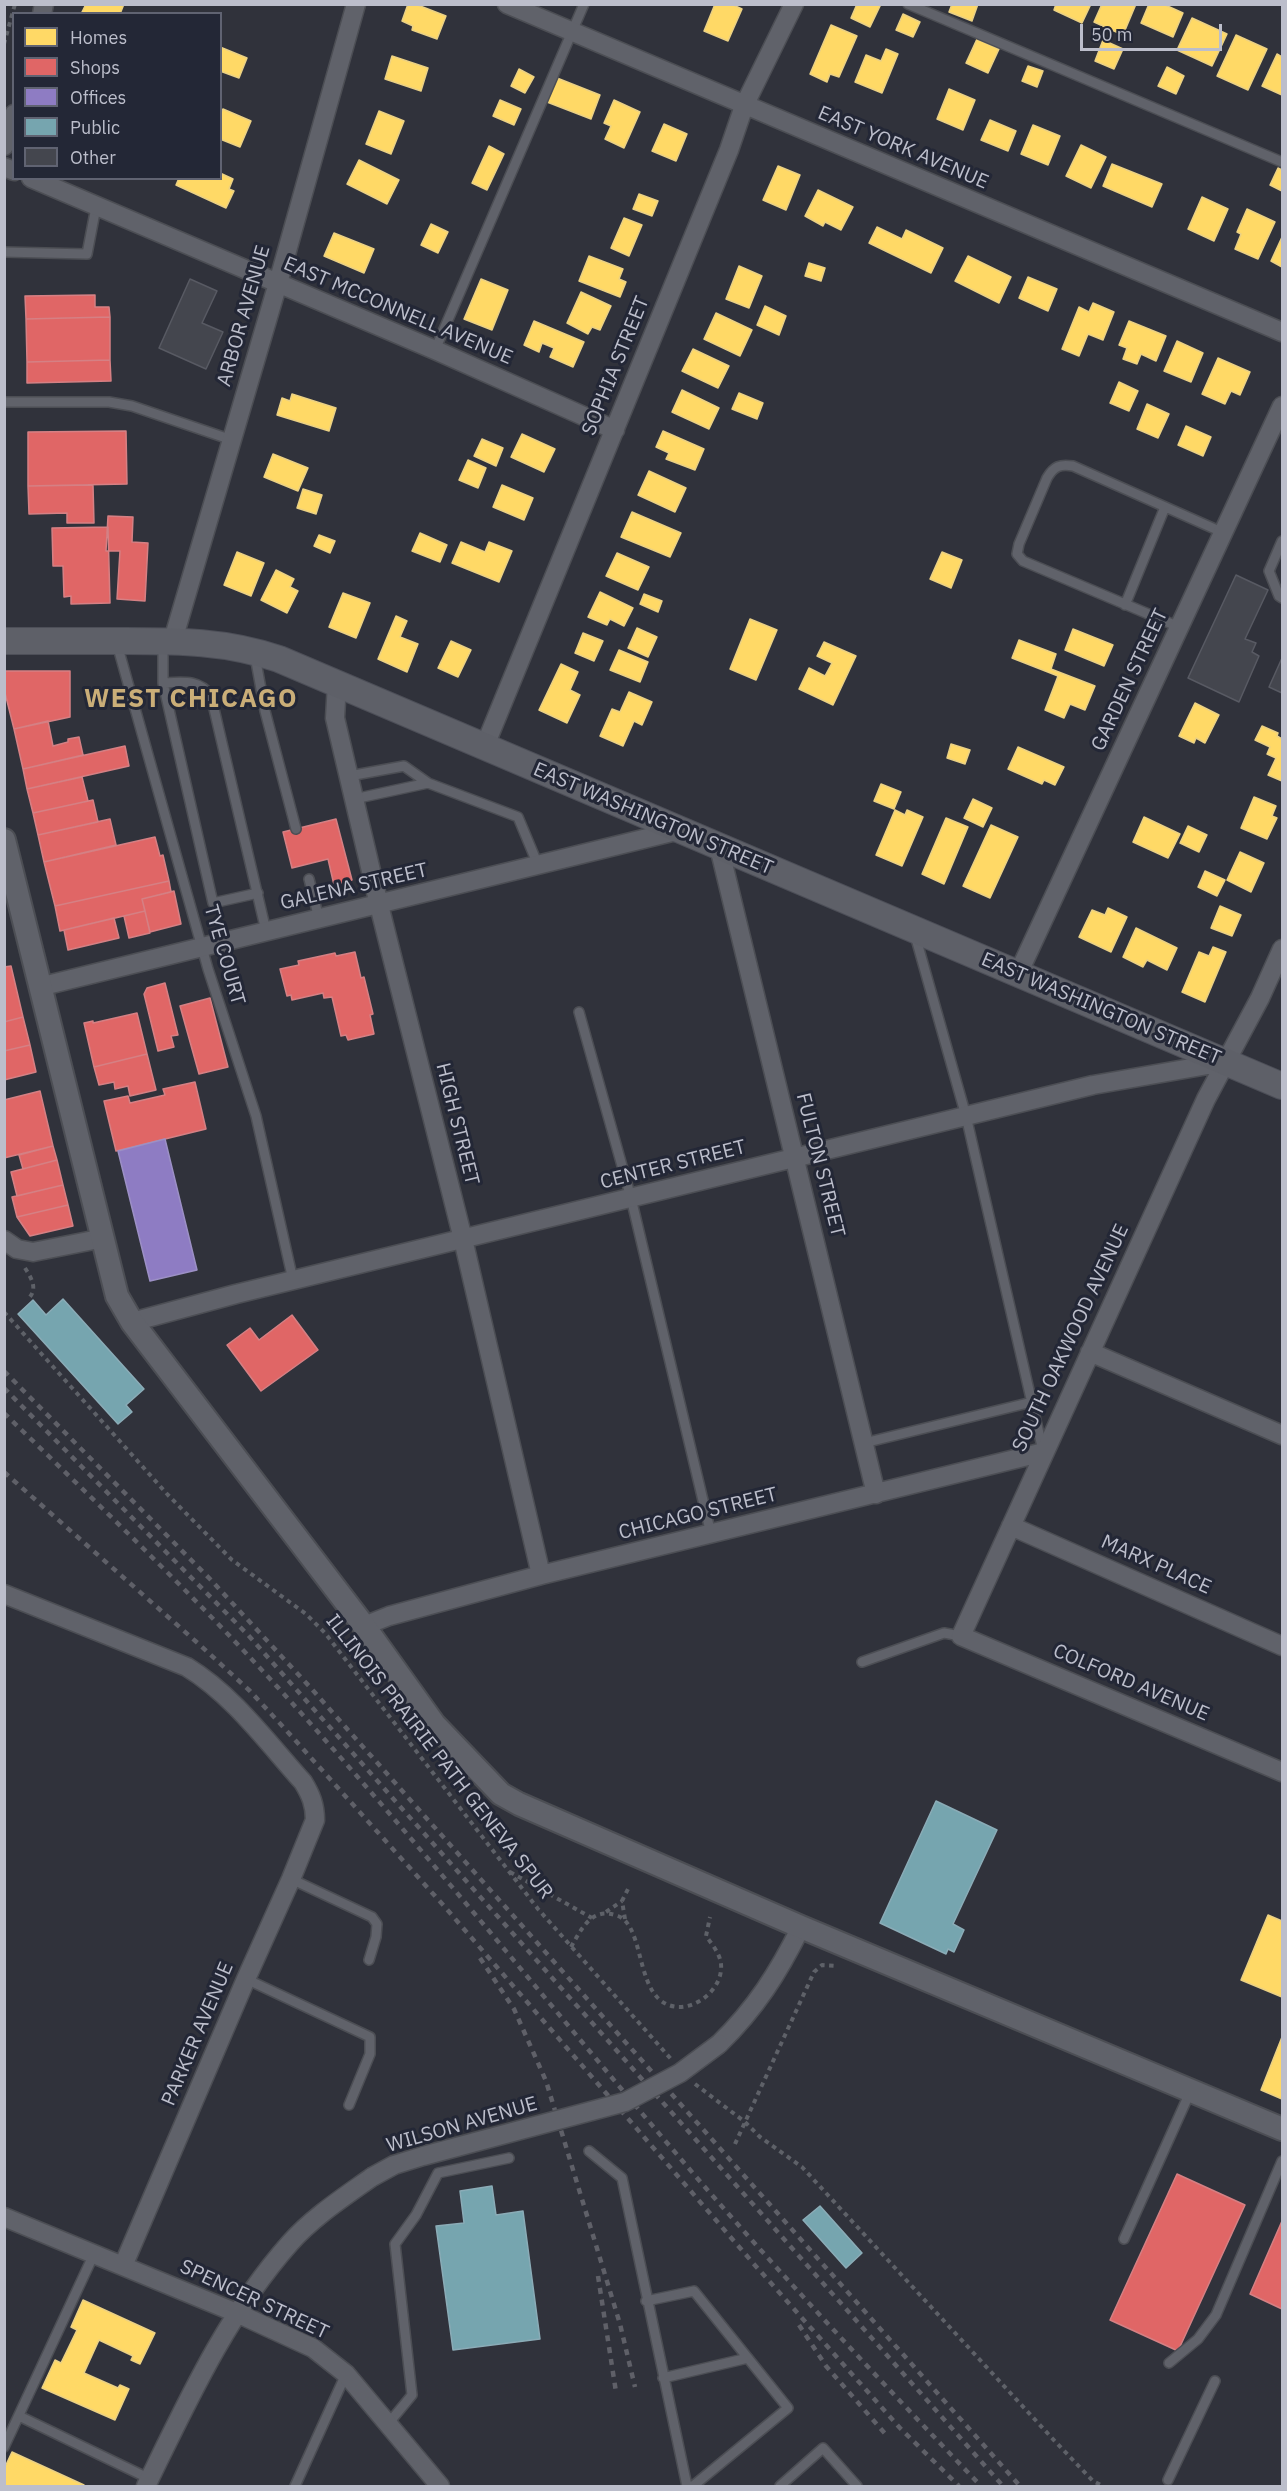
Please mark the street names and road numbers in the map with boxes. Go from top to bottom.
street label: EAST YORK AVENUE [814,101,992,195]
street label: ARBOR AVENUE [212,243,276,389]
street label: EAST MCCONNELL AVENUE [280,252,516,370]
street label: SOPHIA STREET [577,293,655,439]
street label: GARDEN STREET [1087,605,1173,755]
street label: EAST WASHINGTON STREET [530,758,776,880]
street label: GALENA STREET [278,858,430,916]
street label: TYE COURT [198,902,250,1008]
street label: EAST WASHINGTON STREET [978,948,1224,1070]
street label: HIGH STREET [430,1060,484,1188]
street label: FULTON STREET [790,1090,850,1240]
street label: CENTER STREET [598,1135,748,1195]
street label: SOUTH OAKWOOD AVENUE [1008,1220,1134,1456]
street label: CHICAGO STREET [616,1483,780,1545]
street label: MARX PLACE [1097,1530,1215,1600]
street label: ILLINOIS PRAIRIE PATH GENEVA SPUR [320,1610,558,1904]
street label: COLFORD AVENUE [1049,1639,1213,1727]
street label: PARKER AVENUE [157,1958,239,2110]
street label: WILSON AVENUE [384,2092,540,2158]
street label: SPENCER STREET [176,2255,332,2345]

